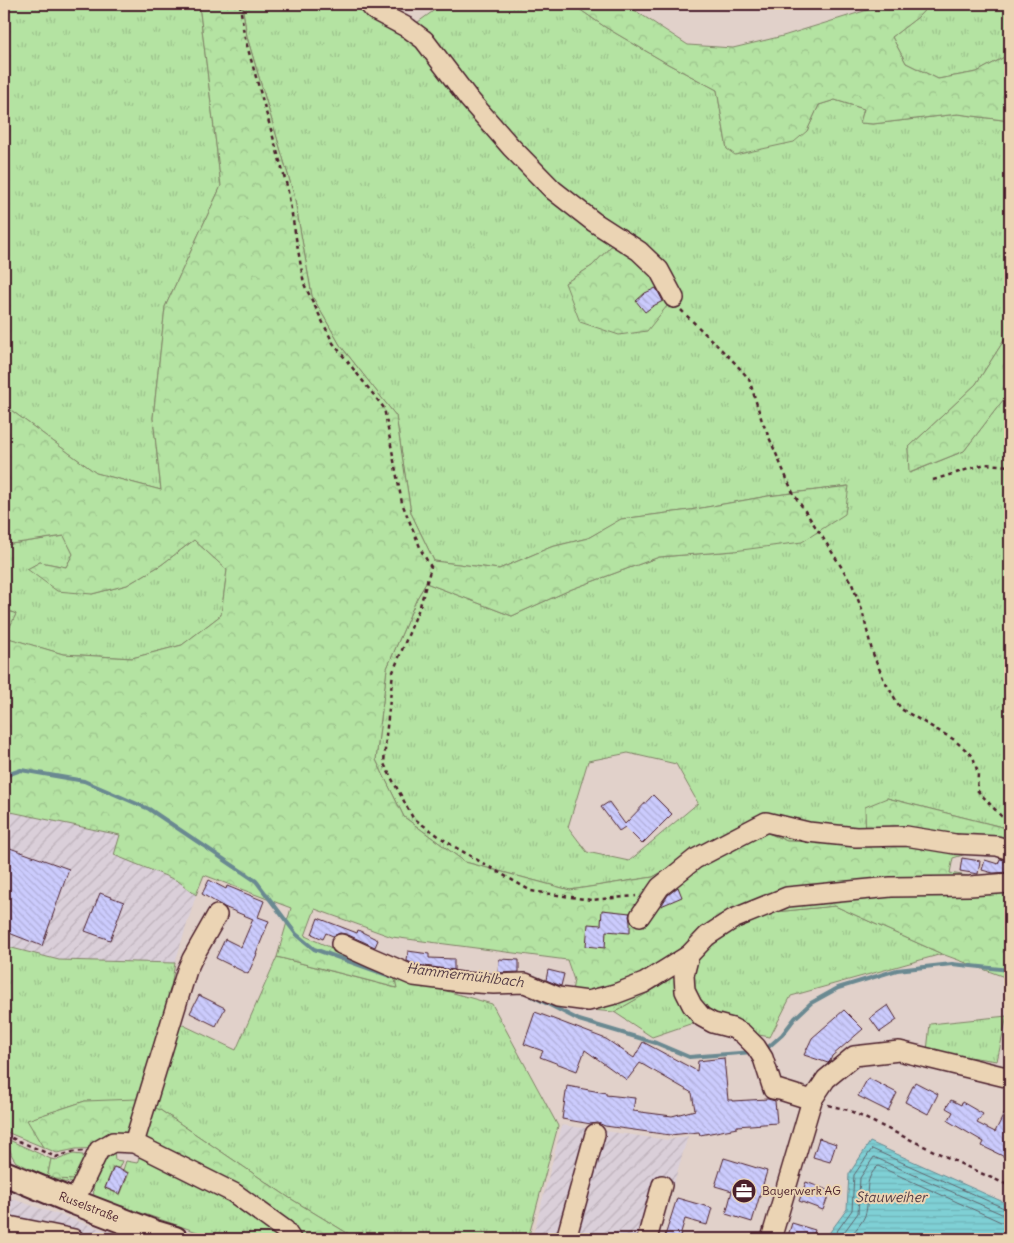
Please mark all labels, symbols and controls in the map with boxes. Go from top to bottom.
water label: Hammermühlbach [405,959,526,991]
office icon: Bayerwerk AG [731,1178,757,1204]
place label: Bayerwerk AG [762,1183,841,1198]
street label: Ruselstraße [57,1188,121,1225]
water label: Stauweiher [855,1188,929,1206]

